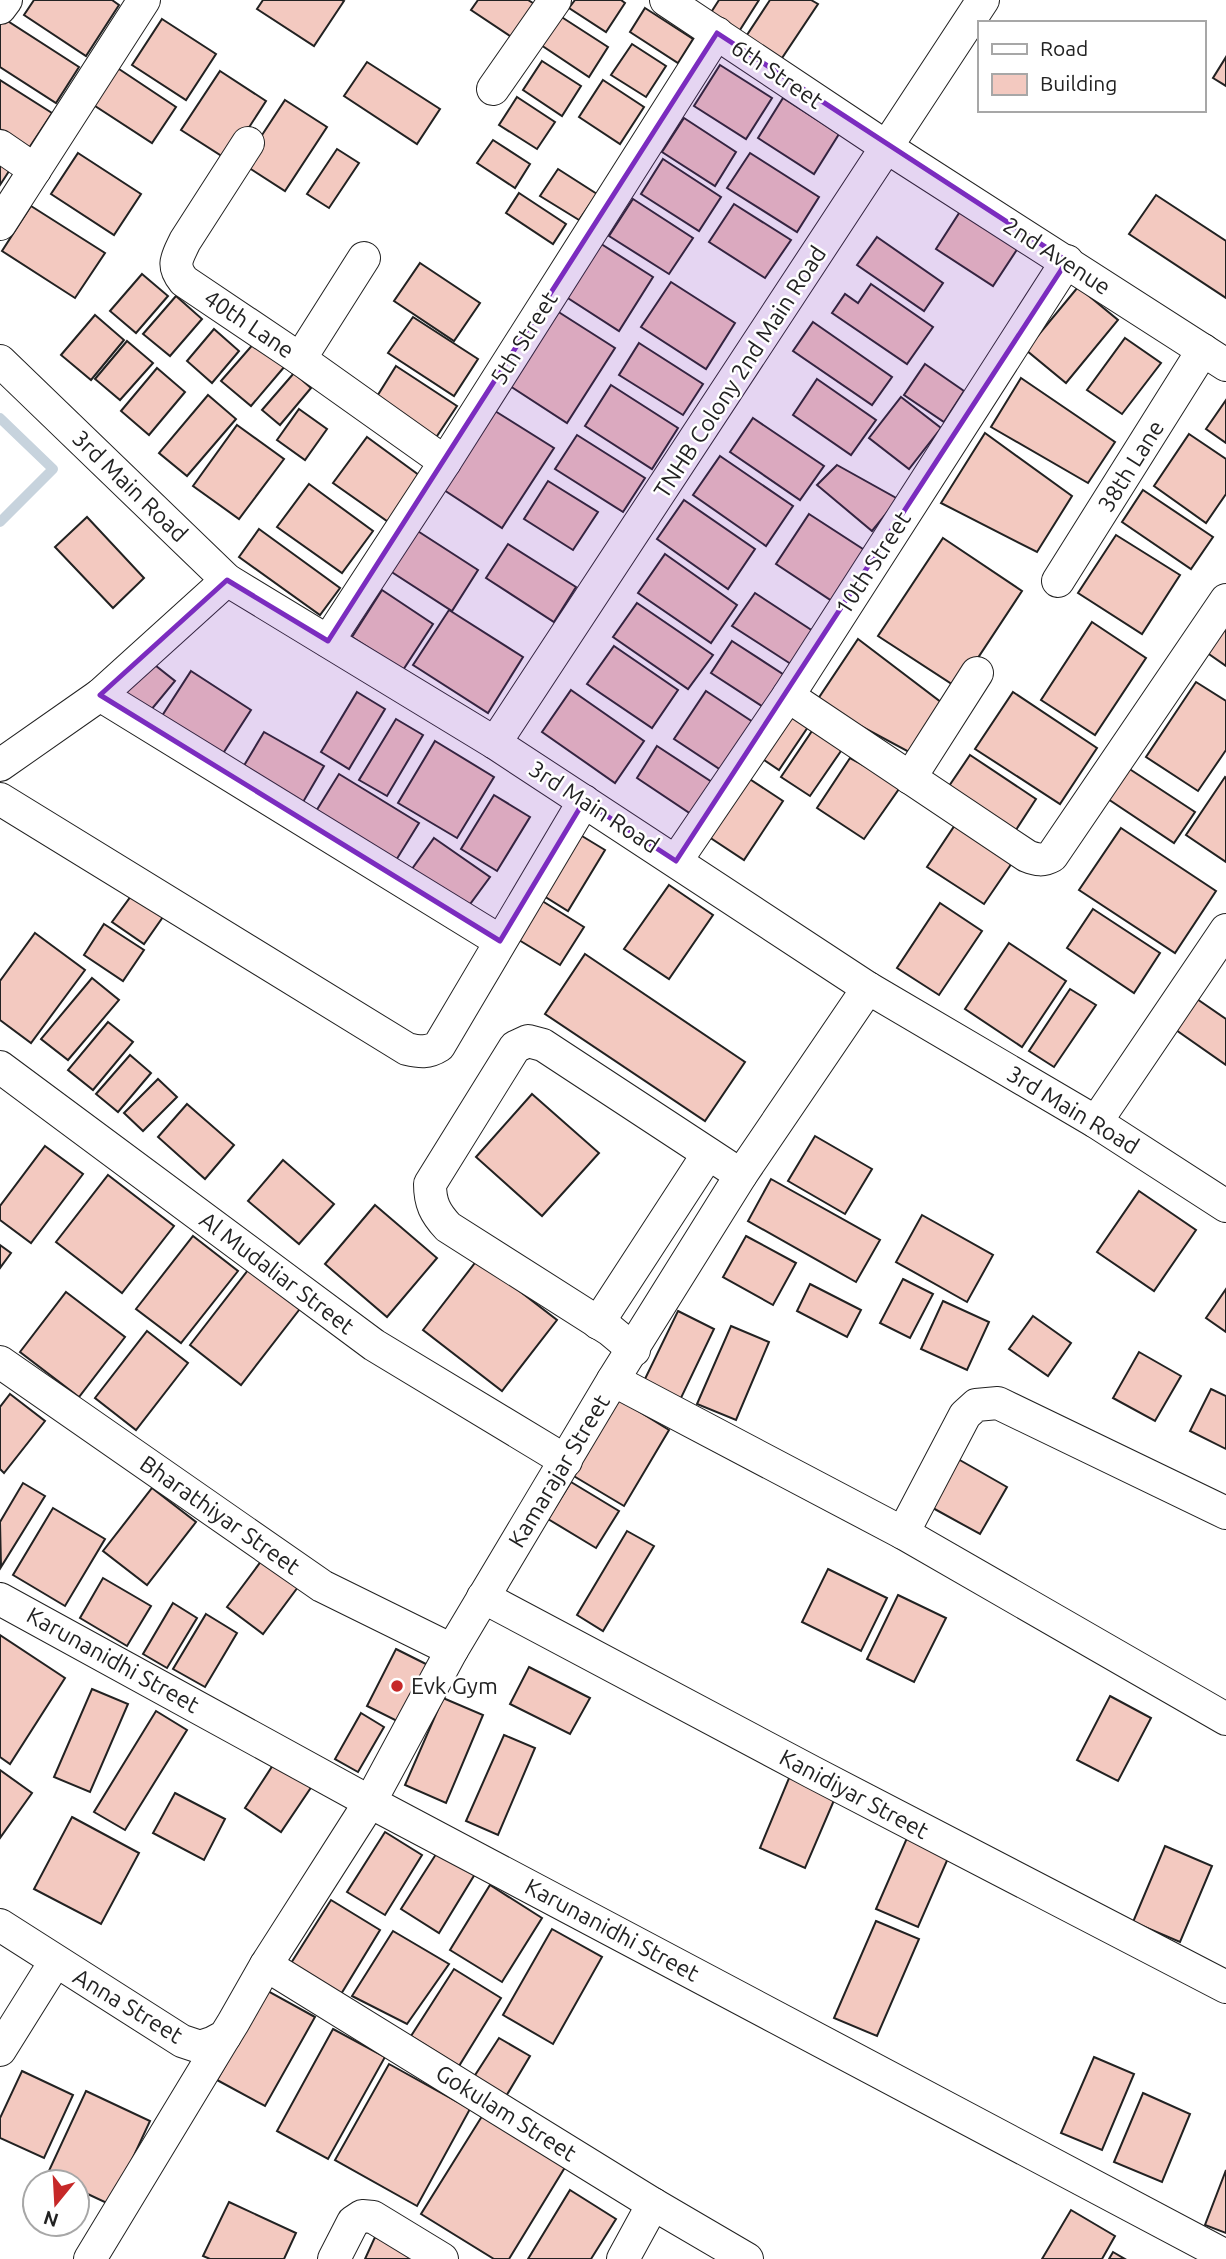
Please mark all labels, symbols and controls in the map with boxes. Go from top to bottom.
legend [978,21,1205,112]
street label: 6th Street [727,34,828,113]
text: Road [1040,36,1088,60]
text: Building [1040,71,1117,95]
street label: 2nd Avenue [999,212,1115,299]
street label: TNHB Colony 2nd Main Road [649,241,830,502]
street label: 40th Lane [200,284,299,363]
street label: 5th Street [485,287,562,389]
street label: 38th Lane [1093,416,1168,516]
street label: 3rd Main Road [68,425,193,546]
street label: 10th Street [830,507,915,619]
street label: 3rd Main Road [525,755,664,858]
street label: 3rd Main Road [1003,1060,1144,1159]
street label: Al Mudaliar Street [195,1207,359,1339]
street label: Kamarajar Street [503,1390,614,1552]
street label: Bharathiyar Street [136,1450,305,1579]
street label: Karunanidhi Street [23,1602,204,1717]
place label: Evk Gym [411,1673,498,1698]
marker: Evk Gym [389,1678,405,1694]
street label: Kanidiyar Street [776,1744,933,1843]
street label: Karunanidhi Street [521,1873,703,1986]
street label: Anna Street [69,1963,187,2048]
street label: Gokulam Street [432,2059,581,2166]
north arrow [21,2168,91,2238]
text: N [41,2207,61,2232]

